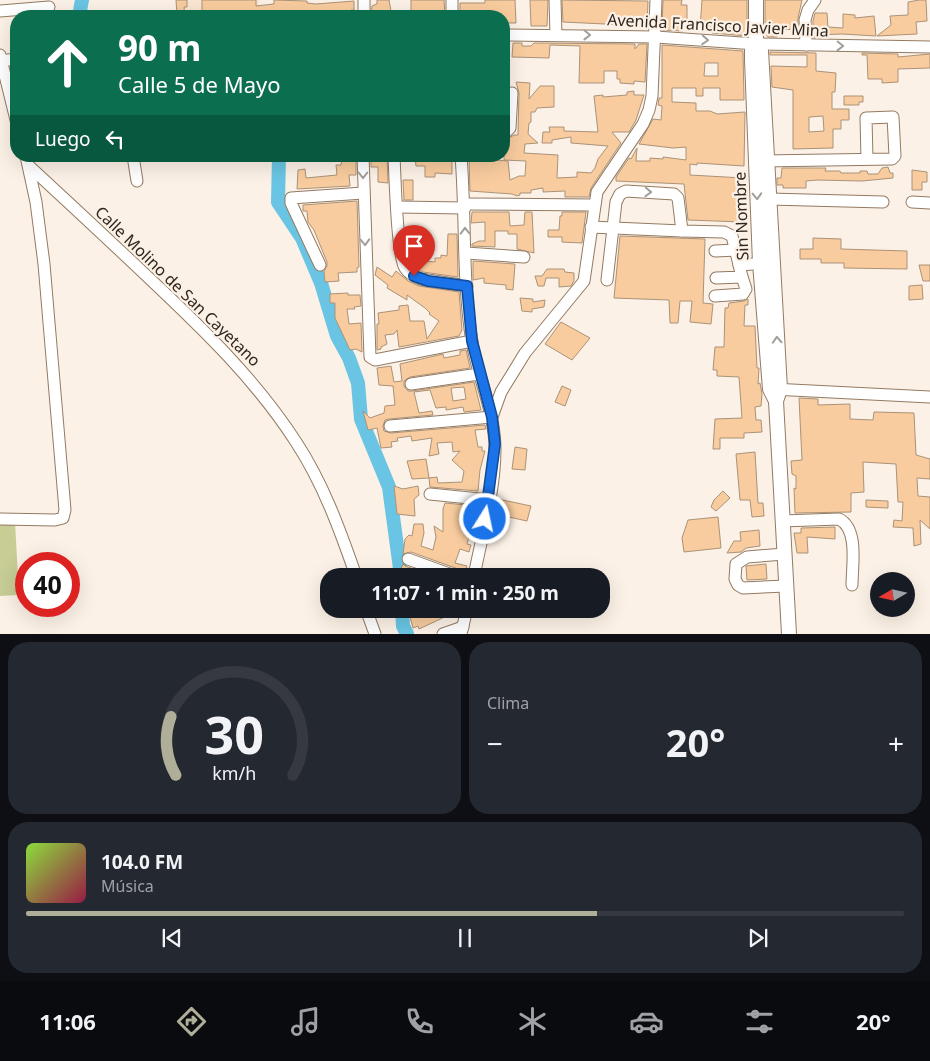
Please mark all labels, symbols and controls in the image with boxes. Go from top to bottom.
street label: Avenida Francisco Javier Mina [607,8,829,42]
text: 90 m [118,24,201,71]
icon: ahead [35,30,100,95]
one-way arrow [584,30,592,41]
one-way arrow [701,34,709,45]
one-way arrow [836,41,844,51]
text: Calle 5 de Mayo [118,69,281,99]
icon: left [101,125,129,153]
text: Luego [35,126,91,152]
one-way arrow [358,171,368,179]
street label: Sin Nombre [728,171,754,261]
one-way arrow [644,186,652,197]
one-way arrow [752,192,763,200]
street label: Calle Molino de San Cayetano [90,201,266,371]
pin [393,225,435,276]
one-way arrow [460,227,471,235]
icon: arrive [400,232,428,260]
one-way arrow [359,238,370,246]
one-way arrow [771,336,782,344]
position arrow [458,492,510,544]
speed limit sign: 40 [15,552,80,617]
north arrow [870,572,915,618]
map controls [870,572,915,617]
text: 11:07 · 1 min · 250 m [371,580,559,606]
text: Clima [487,692,529,714]
text: 30 [205,698,264,769]
text: 20° [666,716,725,768]
text: − [487,724,503,762]
text: + [888,724,904,762]
text: km/h [213,761,256,785]
text: 104.0 FM [101,849,183,875]
text: Música [101,875,154,897]
icon: previous [158,924,186,952]
icon: pause [451,924,479,952]
icon: next [744,924,772,952]
icon: directions [174,1004,209,1039]
icon: music [288,1004,323,1039]
icon: phone [402,1004,437,1039]
icon: climate [515,1004,550,1039]
icon: car [629,1004,664,1039]
icon: filters [742,1004,777,1039]
text: 11:06 [39,1006,96,1036]
text: 20° [856,1006,891,1036]

